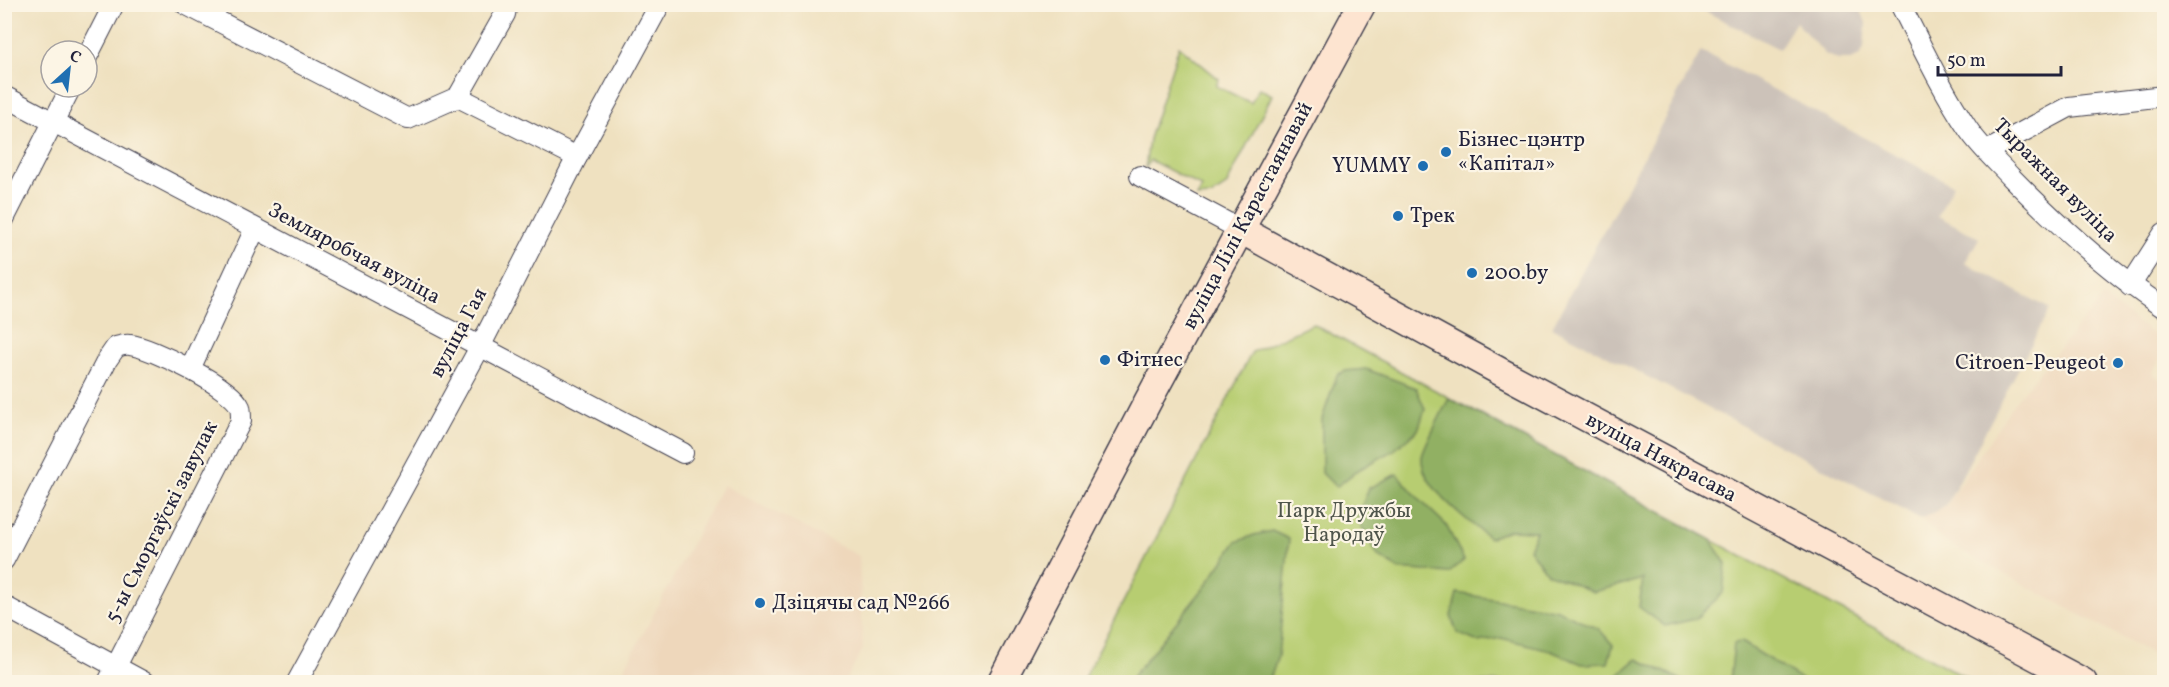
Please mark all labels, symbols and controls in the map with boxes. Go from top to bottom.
north arrow [39,39,99,99]
scale bar [1938,39,2061,77]
text: С [65,45,84,70]
text: 50 m [1947,49,1986,74]
street label: вуліца Лілі Карастаянавай [1176,97,1320,335]
street label: Тыражная вуліца [1986,112,2124,250]
place label: Бізнес-цэнтр «Капітал» [1458,126,1585,179]
marker: Бізнес-цэнтр «Капітал» [1439,145,1453,159]
place label: YUMMY [1332,152,1411,181]
marker: YUMMY [1416,159,1430,173]
street label: Земляробчая вуліца [263,196,445,312]
place label: Трек [1410,202,1455,231]
marker: Трек [1391,209,1405,223]
place label: 200.by [1484,259,1549,288]
marker: 200.by [1465,266,1479,280]
street label: вуліца Гая [423,283,495,383]
place label: Фітнес [1117,346,1183,375]
place label: Citroen-Peugeot [1955,349,2106,378]
marker: Фітнес [1098,353,1112,367]
marker: Citroen-Peugeot [2111,356,2125,370]
street label: вуліца Някрасава [1580,406,1742,510]
street label: 5-ы Сморгаўскі завулак [98,416,226,628]
park label: Парк Дружбы Народаў [1277,497,1411,550]
place label: Дзіцячы сад №266 [772,589,950,618]
marker: Дзіцячы сад №266 [753,596,767,610]

